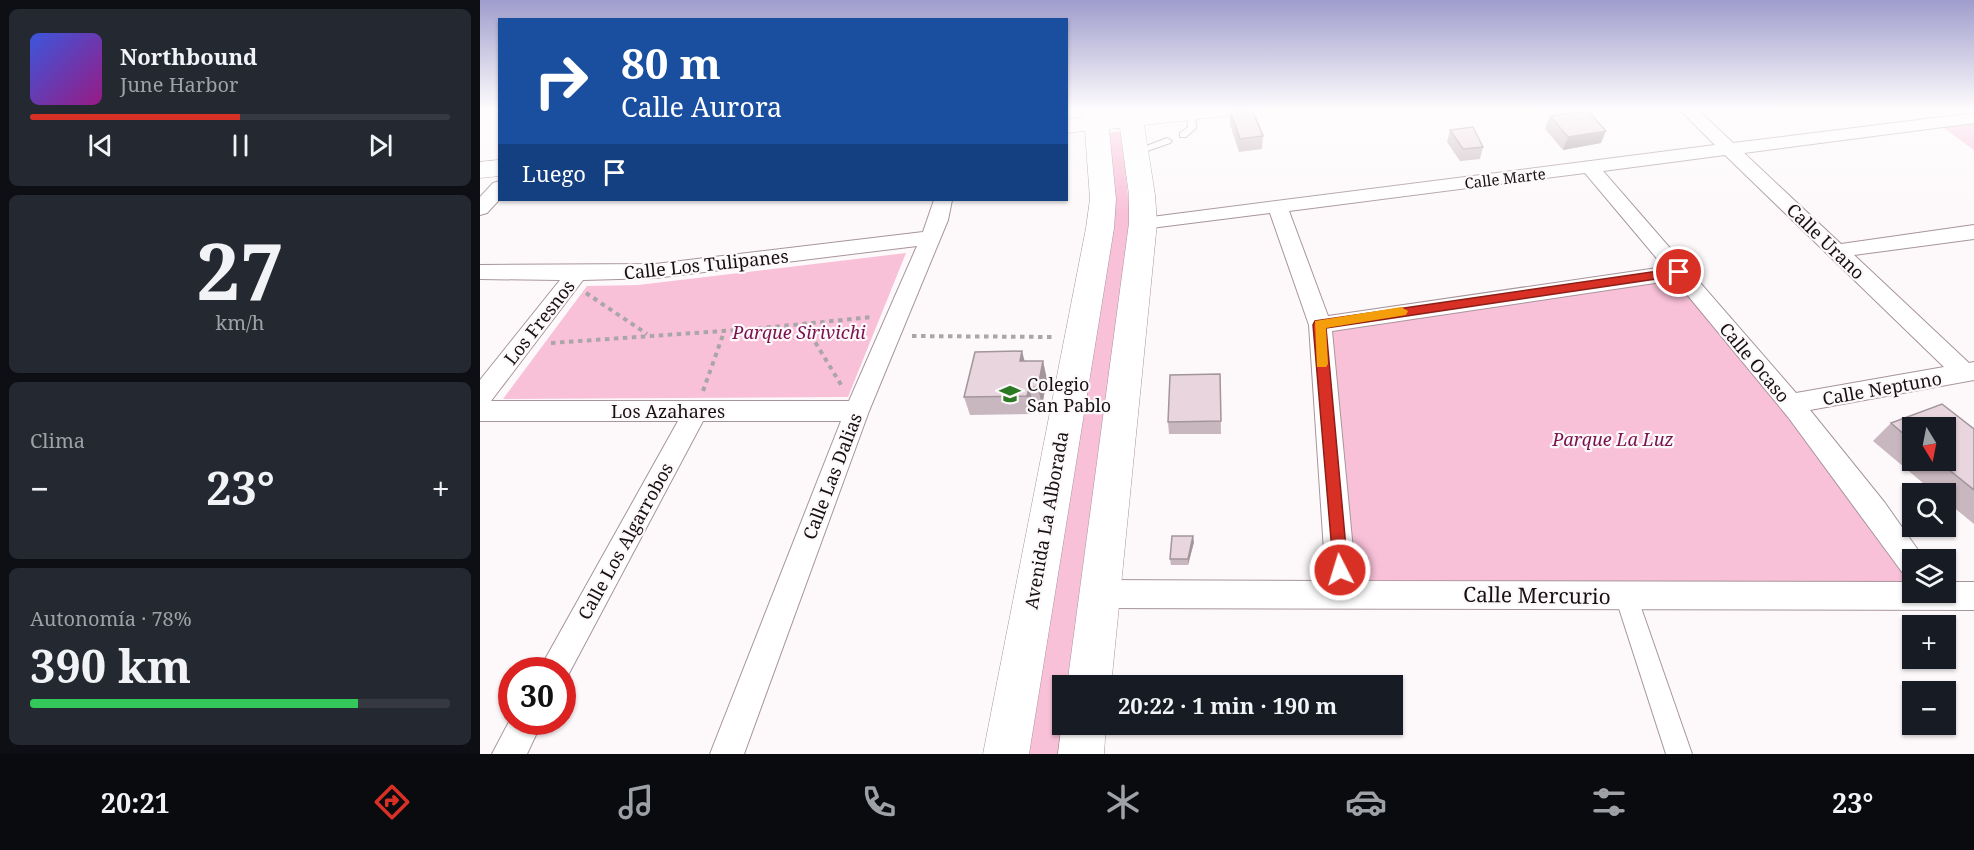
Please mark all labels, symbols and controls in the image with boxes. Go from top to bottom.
text: 80 m [621,34,721,91]
text: Northbound [120,41,257,71]
icon: right [522,42,600,120]
text: June Harbor [120,71,238,98]
text: Calle Aurora [621,88,782,125]
icon: previous [84,129,117,162]
icon: pause [224,129,257,162]
icon: next [364,129,397,162]
icon: arrive [598,156,631,189]
text: Luego [522,158,586,188]
street label: Calle Marte [1463,163,1547,193]
street label: Calle Urano [1782,198,1870,284]
text: 27 [196,217,284,323]
street label: Calle Los Tulipanes [622,243,790,285]
pin [1653,246,1704,297]
icon: arrive [1662,255,1695,288]
street label: Los Fresnos [498,275,580,369]
text: km/h [215,309,265,336]
street label: Calle Ocaso [1714,317,1796,407]
park label: Parque Sirivichi [731,320,866,344]
street label: Calle Neptuno [1820,366,1944,410]
place label: Colegio San Pablo [1027,372,1111,417]
school or university icon: Colegio San Pablo [998,382,1022,406]
street label: Los Azahares [611,399,725,423]
street label: Calle Las Dalias [797,409,867,543]
north arrow [1902,417,1956,471]
map controls [1902,417,1956,735]
text: Clima [30,427,85,454]
park label: Parque La Luz [1551,427,1674,451]
street label: Avenida La Alborada [1019,429,1073,611]
text: 23° [206,457,275,518]
street label: Calle Los Algarrobos [572,458,678,624]
text: − [30,466,49,511]
text: + [432,466,450,511]
button: search [1902,483,1956,537]
position arrow [1308,538,1372,602]
button: layers [1902,549,1956,603]
street label: Calle Mercurio [1463,580,1611,610]
text: Autonomía · 78% [30,605,192,632]
button: + [1902,615,1956,669]
text: 390 km [30,635,191,696]
speed limit sign: 30 [498,657,576,735]
button: − [1902,681,1956,735]
text: 20:22 · 1 min · 190 m [1118,690,1337,720]
icon: directions [371,781,413,823]
icon: music [615,781,657,823]
icon: phone [858,781,900,823]
icon: climate [1102,781,1144,823]
icon: car [1345,781,1387,823]
icon: filters [1588,781,1630,823]
text: 20:21 [101,784,170,821]
text: 23° [1832,784,1873,821]

